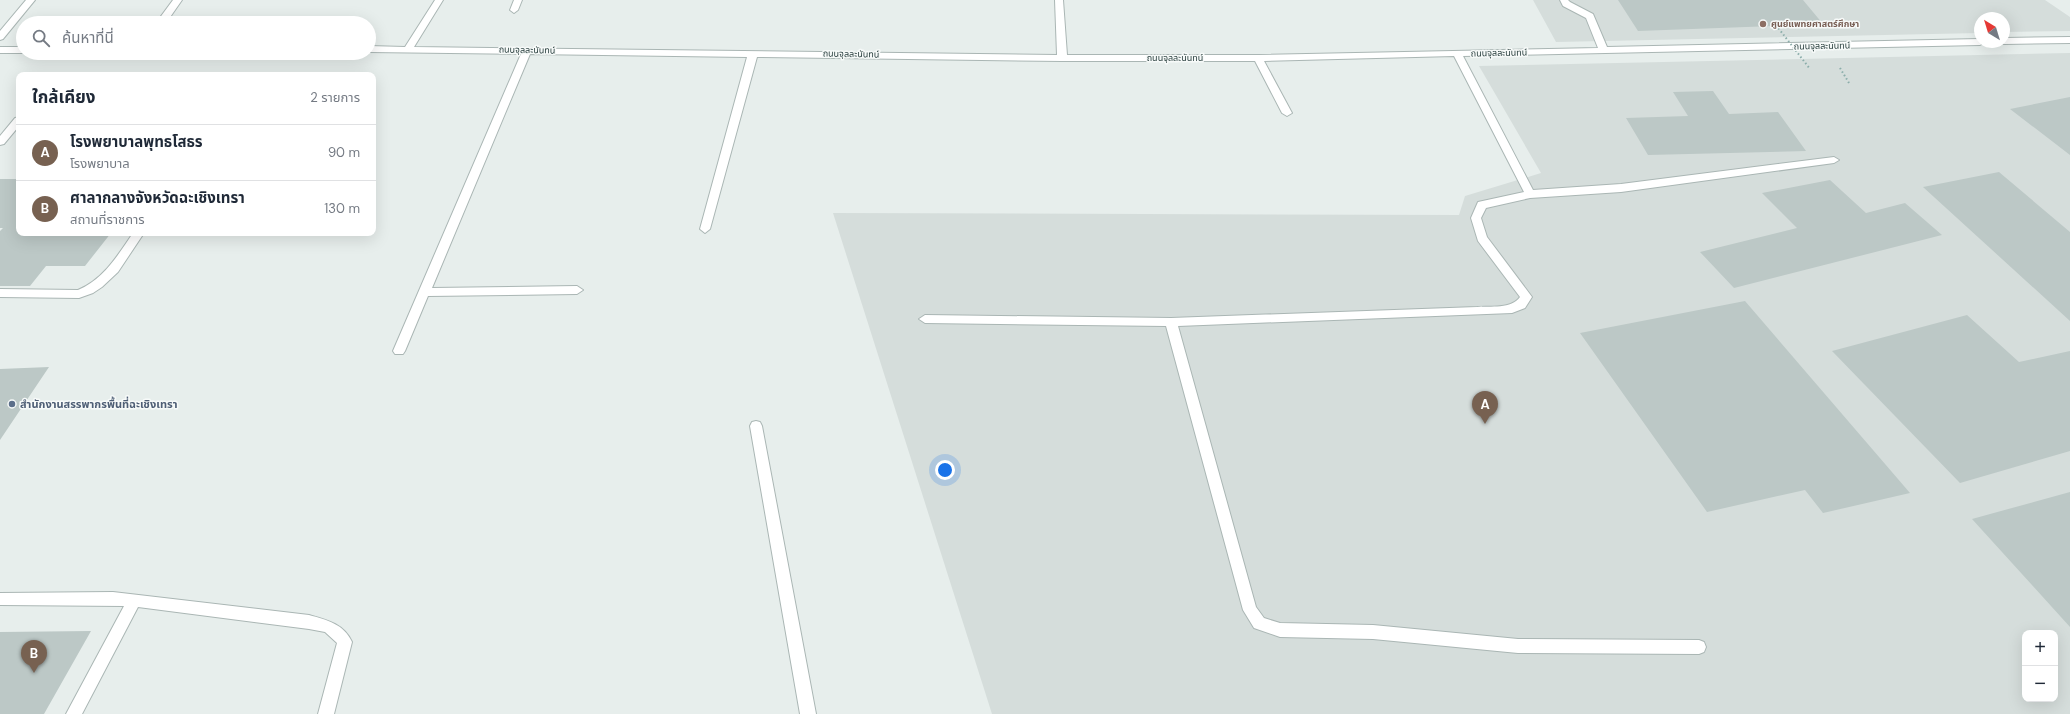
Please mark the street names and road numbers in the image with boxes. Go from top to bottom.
street label: ถนนจุลละนันทน์ [1794,40,1850,52]
street label: ถนนจุลละนันทน์ [499,44,555,56]
street label: ถนนจุลละนันทน์ [1471,47,1527,59]
street label: ถนนจุลละนันทน์ [823,48,879,60]
street label: ถนนจุลละนันทน์ [1147,52,1203,64]

